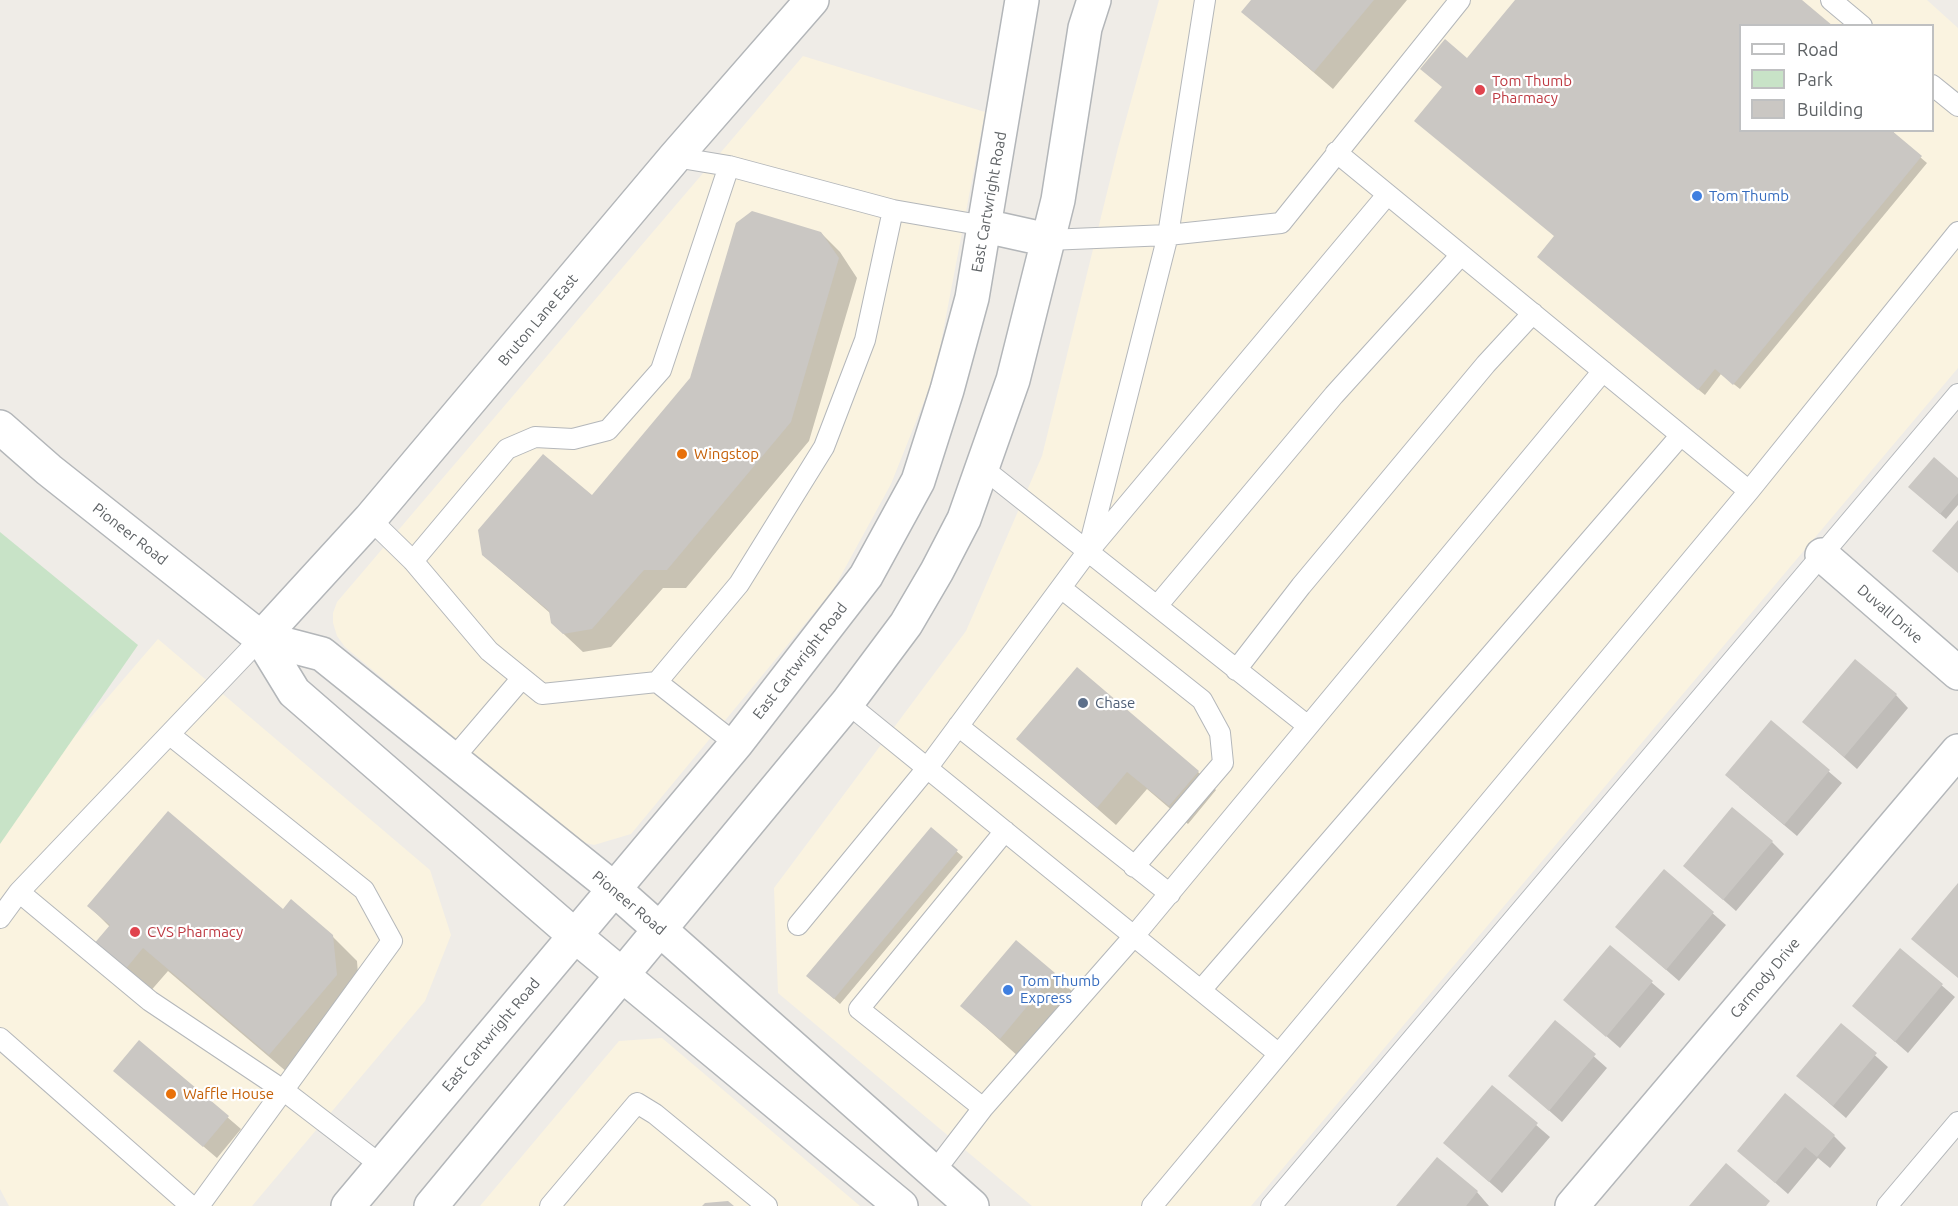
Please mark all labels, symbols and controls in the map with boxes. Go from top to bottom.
legend [1739,24,1934,132]
text: Road [1797,39,1839,59]
text: Park [1797,69,1833,89]
place label: Tom Thumb Pharmacy [1492,72,1572,107]
marker: Tom Thumb Pharmacy [1473,83,1487,97]
text: Building [1797,99,1863,119]
street label: East Cartwright Road [968,130,1010,274]
place label: Tom Thumb [1709,187,1789,205]
marker: Tom Thumb [1690,189,1704,203]
street label: Bruton Lane East [494,270,582,370]
place label: Wingstop [694,445,759,463]
marker: Wingstop [675,447,689,461]
street label: Pioneer Road [89,499,171,569]
street label: Duvall Drive [1854,581,1926,647]
street label: East Cartwright Road [749,599,851,723]
place label: Chase [1095,694,1135,712]
marker: Chase [1076,696,1090,710]
street label: Pioneer Road [589,867,669,939]
place label: CVS Pharmacy [147,923,243,941]
marker: CVS Pharmacy [128,925,142,939]
street label: Carmody Drive [1726,934,1804,1022]
place label: Tom Thumb Express [1020,972,1100,1007]
street label: East Cartwright Road [438,975,544,1095]
marker: Tom Thumb Express [1001,983,1015,997]
place label: Waffle House [183,1085,274,1103]
marker: Waffle House [164,1087,178,1101]

